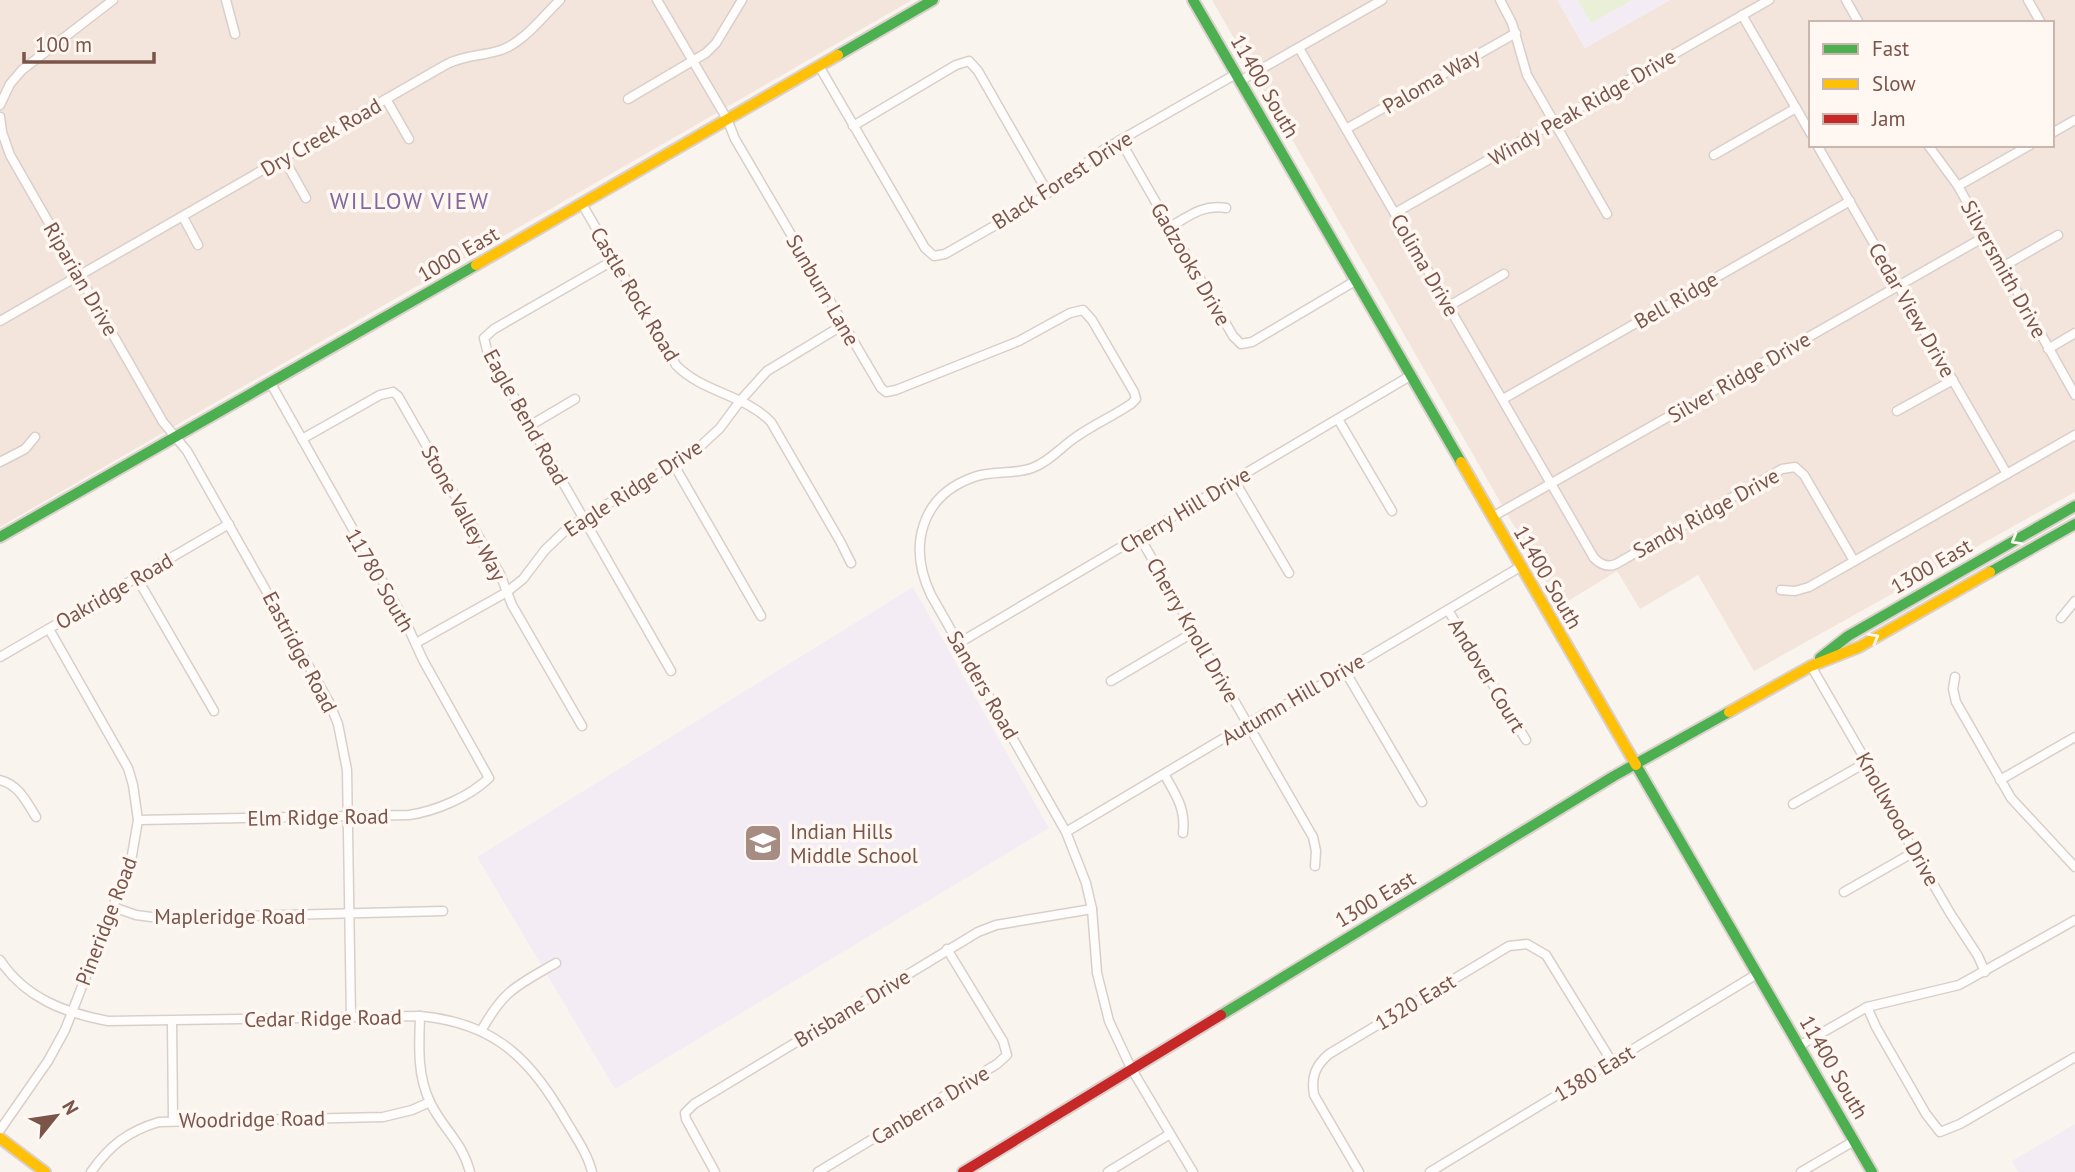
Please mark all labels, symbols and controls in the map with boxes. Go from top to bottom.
scale bar [24,21,154,65]
legend [1809,21,2054,147]
street label: 11400 South [1225,29,1305,143]
text: 100 m [35,31,92,58]
text: Fast [1872,35,1909,62]
street label: Paloma Way [1377,42,1485,120]
street label: Windy Peak Ridge Drive [1484,42,1680,172]
text: Slow [1872,70,1916,97]
street label: Dry Creek Road [256,92,386,182]
text: Jam [1871,105,1906,132]
street label: Black Forest Drive [987,125,1137,235]
district label: WILLOW VIEW [330,186,490,215]
street label: Silversmith Drive [1955,195,2053,343]
street label: Gadzooks Drive [1145,198,1237,330]
street label: Colima Drive [1385,209,1465,321]
street label: Riparian Drive [37,217,125,341]
street label: 1000 East [413,220,503,288]
street label: Castle Rock Road [584,222,686,366]
street label: Sunburn Lane [780,230,866,350]
street label: Cedar View Drive [1862,238,1962,382]
street label: Bell Ridge [1629,265,1723,335]
street label: Silver Ridge Drive [1663,325,1815,429]
street label: Eagle Bend Road [478,344,574,490]
street label: Eagle Ridge Drive [559,433,707,543]
street label: Stone Valley Way [416,440,513,586]
street label: Cherry Hill Drive [1115,460,1255,560]
street label: Sandy Ridge Drive [1628,462,1784,564]
street label: 11400 South [1508,520,1588,634]
street label: 11780 South [340,523,420,637]
street label: 1300 East [1886,532,1976,600]
one-way arrow [2010,532,2023,545]
street label: Oakridge Road [51,547,177,635]
street label: Cherry Knoll Drive [1141,553,1245,707]
street label: Eastridge Road [257,587,343,717]
street label: Andover Court [1442,613,1532,737]
street label: Sanders Road [941,626,1025,744]
one-way arrow [1866,633,1879,646]
street label: Autumn Hill Drive [1217,647,1369,751]
street label: Knollwood Drive [1850,747,1946,891]
street label: Elm Ridge Road [247,802,389,832]
place label: Indian Hills Middle School [790,818,918,869]
school or university icon: Indian Hills Middle School [742,822,784,864]
street label: Pineridge Road [69,853,143,989]
street label: 1300 East [1330,865,1420,933]
street label: Mapleridge Road [154,903,306,930]
street label: Brisbane Drive [789,963,915,1053]
street label: 1320 East [1370,968,1460,1036]
street label: Cedar Ridge Road [244,1003,402,1033]
street label: 11400 South [1794,1010,1874,1124]
street label: 1380 East [1549,1039,1639,1107]
street label: Canberra Drive [866,1059,994,1151]
north arrow [21,1081,91,1151]
text: N [57,1096,84,1119]
street label: Woodridge Road [179,1104,325,1134]

